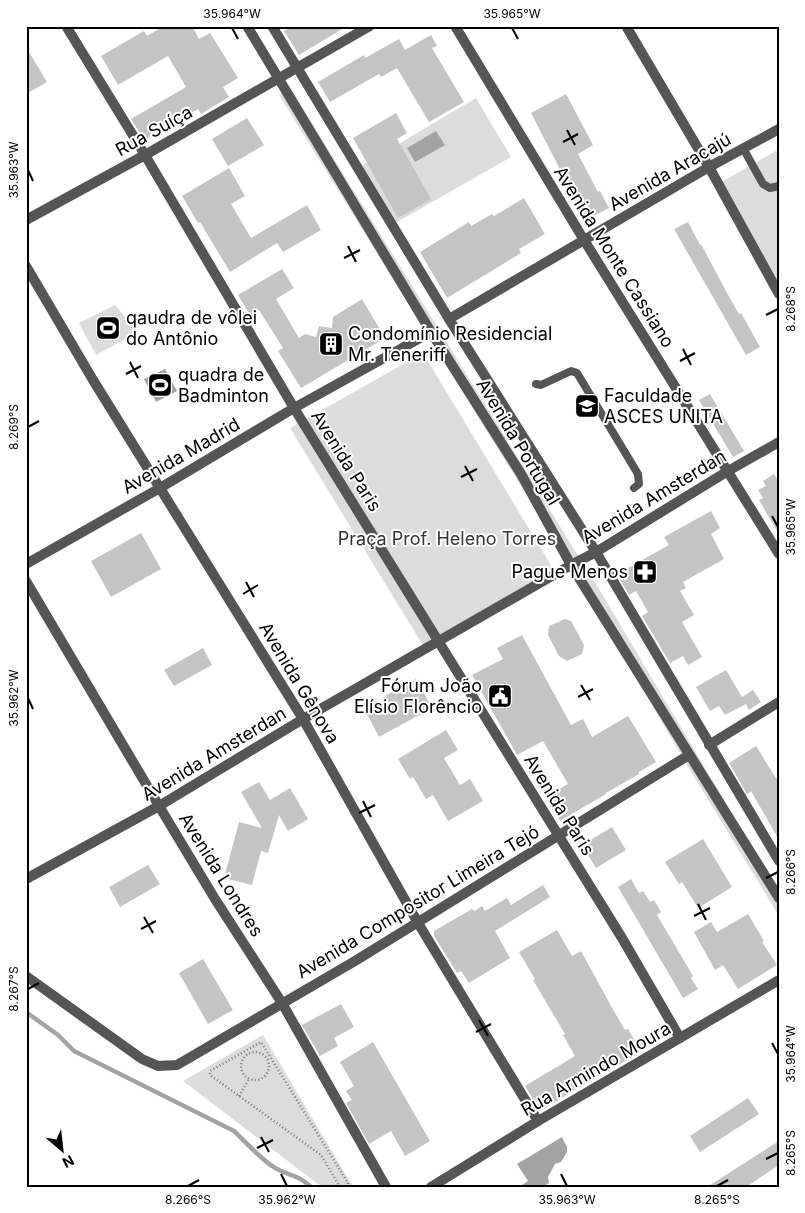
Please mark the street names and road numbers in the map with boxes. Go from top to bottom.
street label: Rua Suíça [112,101,196,160]
street label: Avenida Aracajú [605,128,735,215]
street label: Avenida Monte Cassiano [550,162,679,351]
street label: Avenida Portugal [472,375,564,509]
street label: Avenida Paris [307,406,386,515]
street label: Avenida Madrid [118,413,243,498]
street label: Avenida Amsterdan [578,445,730,548]
street label: Avenida Gênova [255,618,344,747]
street label: Avenida Amsterdan [138,702,290,805]
street label: Avenida Paris [520,750,599,859]
street label: Avenida Londres [175,809,268,940]
street label: Avenida Compositor Limeira Tejó [293,821,543,983]
street label: Rua Armindo Moura [517,1017,674,1120]

